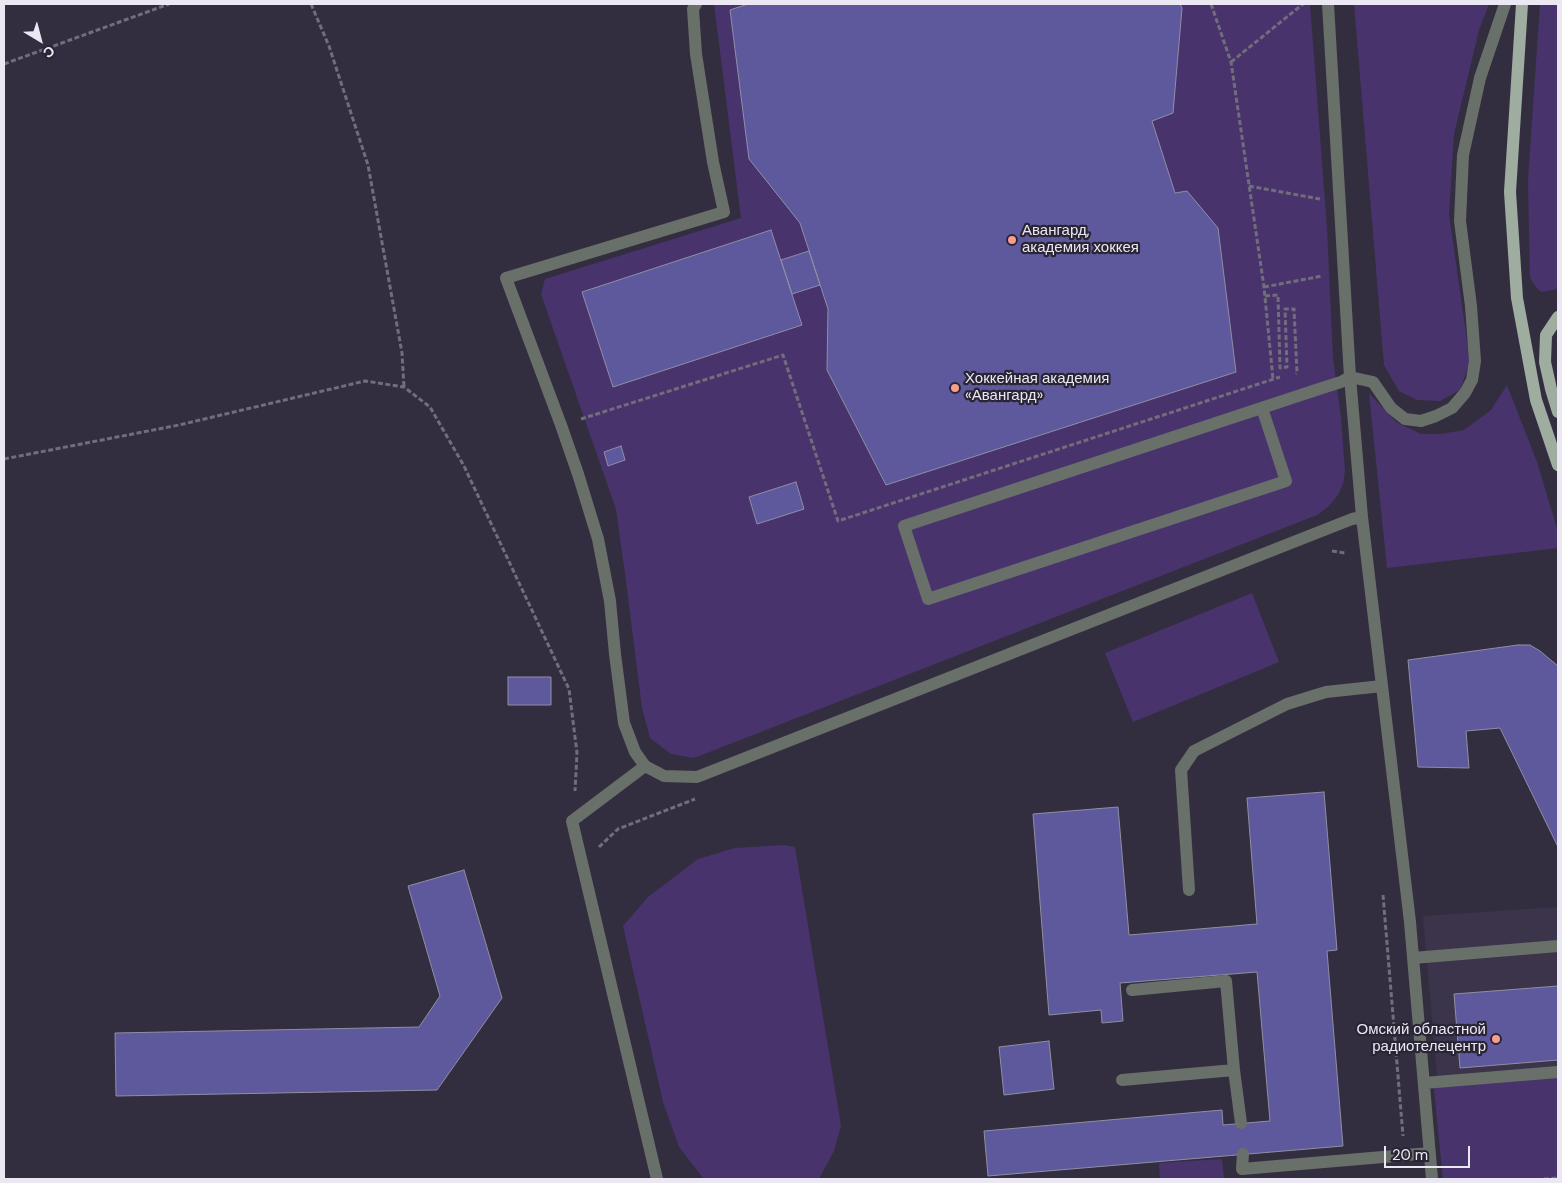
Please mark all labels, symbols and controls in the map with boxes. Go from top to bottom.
north arrow [15,15,65,65]
text: С [40,42,58,62]
place label: Авангард, академия хоккея [1022,222,1139,257]
marker: Авангард, академия хоккея [1006,234,1018,246]
place label: Хоккейная академия «Авангард» [965,370,1109,405]
marker: Хоккейная академия «Авангард» [949,382,961,394]
place label: Омский областной радиотелецентр [1356,1021,1486,1056]
marker: Омский областной радиотелецентр [1490,1033,1502,1045]
scale bar [1387,1136,1473,1168]
text: 20 m [1392,1145,1428,1165]

